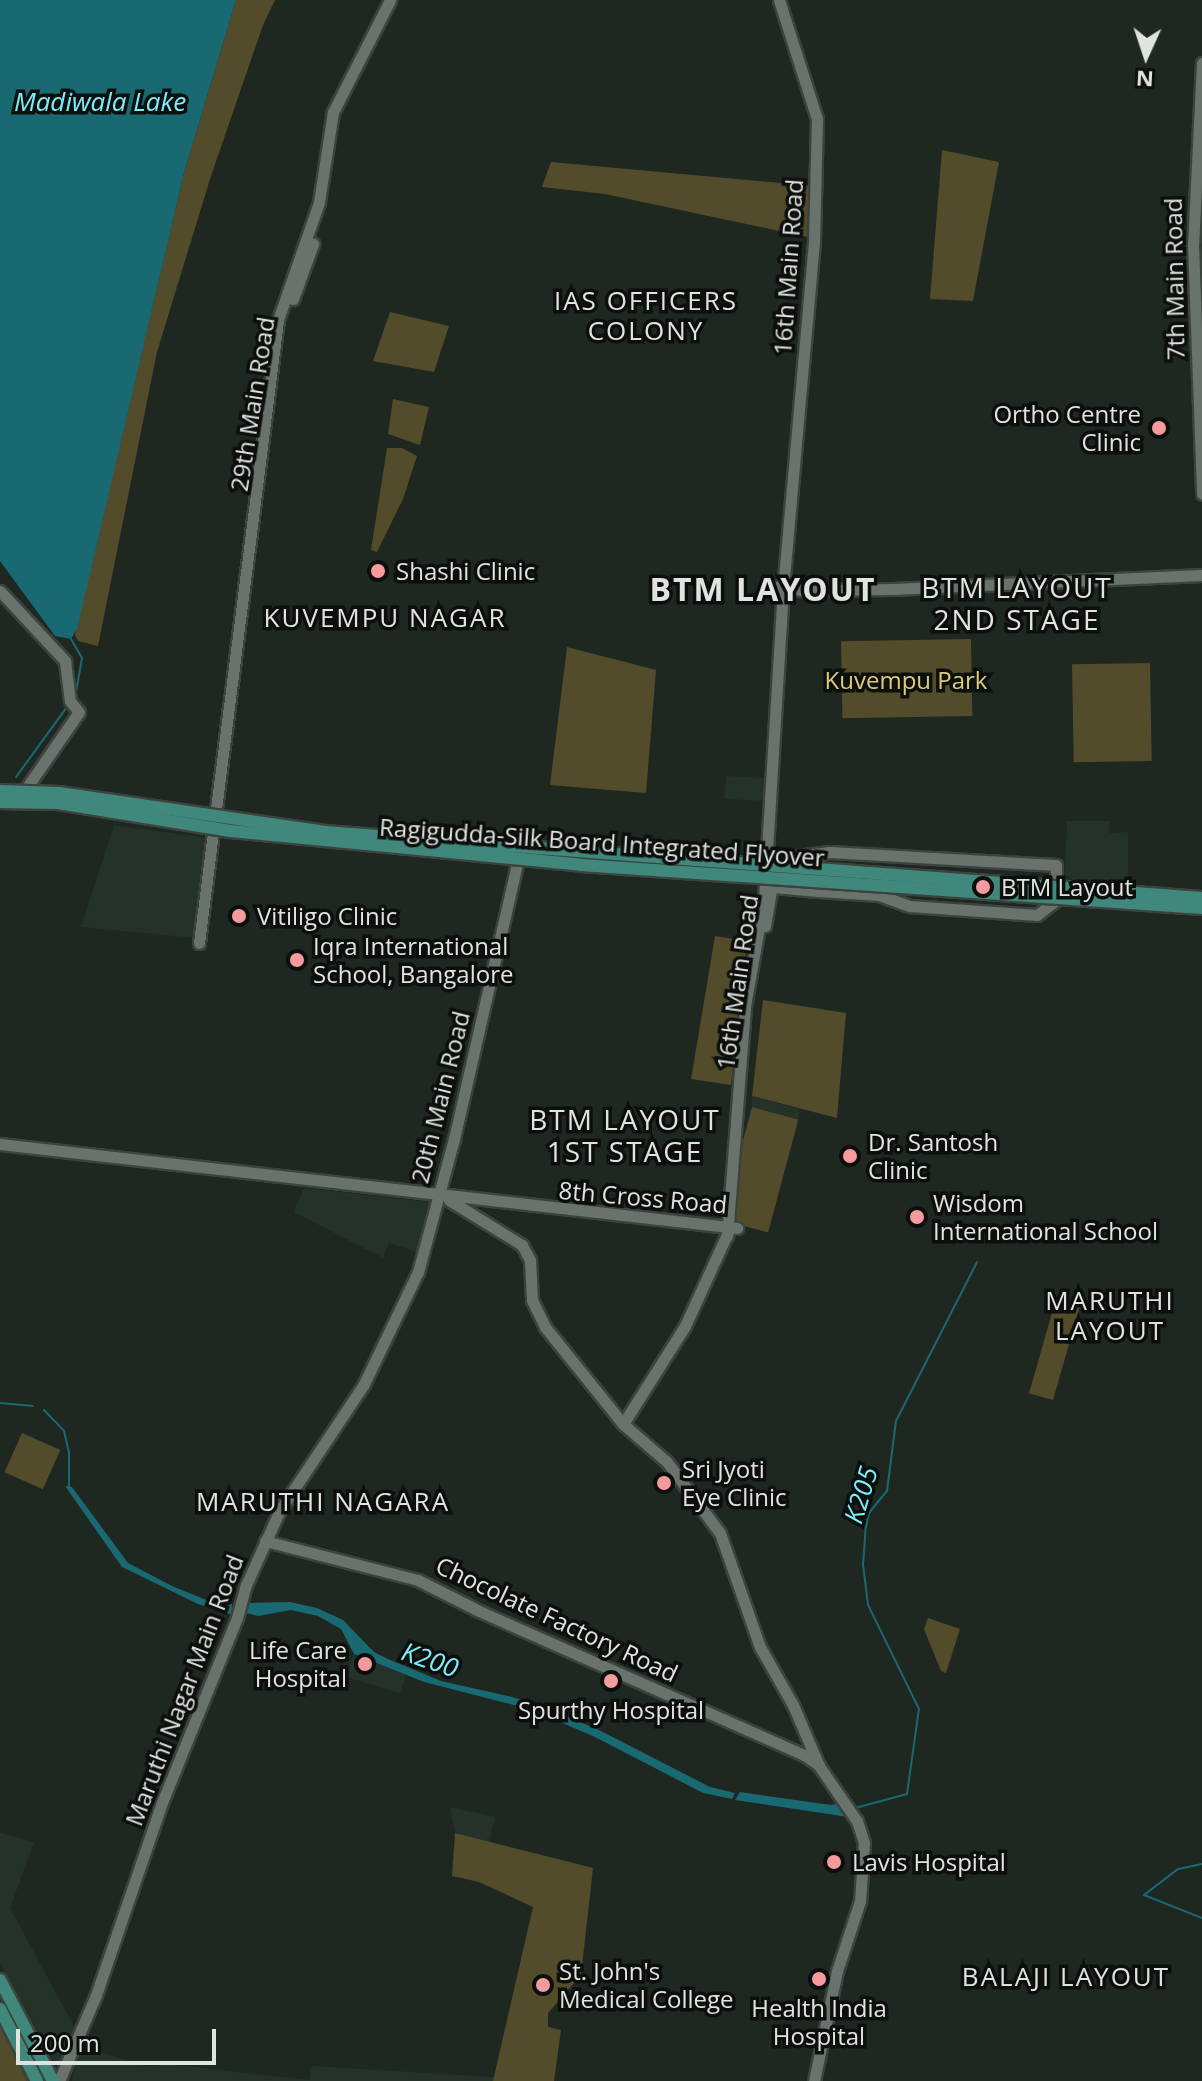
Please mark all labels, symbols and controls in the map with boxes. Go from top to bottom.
north arrow [1106,16,1186,96]
text: N [1135,65,1154,95]
water label: Madiwala Lake [14,86,186,118]
street label: 16th Main Road [767,178,809,356]
street label: 7th Main Road [1158,198,1190,360]
district label: IAS OFFICERS COLONY [554,285,738,346]
street label: 29th Main Road [224,315,280,493]
place label: Ortho Centre Clinic [993,400,1141,456]
marker: Ortho Centre Clinic [1148,417,1170,439]
place label: Shashi Clinic [396,557,535,585]
marker: Shashi Clinic [367,560,389,582]
district label: BTM LAYOUT [650,570,876,608]
district label: BTM LAYOUT 2ND STAGE [921,570,1113,636]
district label: KUVEMPU NAGAR [264,602,506,634]
park label: Kuvempu Park [825,666,987,694]
street label: Ragigudda-Silk Board Integrated Flyover [378,812,826,872]
place label: BTM Layout [1001,873,1133,901]
marker: BTM Layout [972,876,994,898]
street label: 16th Main Road [710,893,764,1071]
place label: Vitiligo Clinic [257,902,397,930]
marker: Vitiligo Clinic [228,905,250,927]
place label: Iqra International School, Bangalore [313,932,513,988]
marker: Iqra International School, Bangalore [288,951,306,969]
street label: 20th Main Road [405,1008,475,1186]
district label: BTM LAYOUT 1ST STAGE [529,1102,721,1168]
place label: Dr. Santosh Clinic [868,1128,998,1184]
marker: Dr. Santosh Clinic [839,1145,861,1167]
street label: 8th Cross Road [558,1175,728,1219]
place label: Wisdom International School [933,1189,1158,1245]
marker: Wisdom International School [908,1208,926,1226]
district label: MARUTHI LAYOUT [1045,1285,1175,1346]
place label: Sri Jyoti Eye Clinic [682,1455,787,1511]
water label: K205 [838,1463,884,1527]
marker: Sri Jyoti Eye Clinic [653,1472,675,1494]
district label: MARUTHI NAGARA [196,1486,450,1518]
street label: Maruthi Nagar Main Road [119,1550,249,1830]
street label: Chocolate Factory Road [432,1550,682,1688]
place label: Life Care Hospital [249,1636,347,1692]
water label: K200 [398,1636,462,1684]
marker: Life Care Hospital [354,1653,376,1675]
marker: Spurthy Hospital [600,1670,622,1692]
place label: Spurthy Hospital [518,1696,704,1724]
place label: Lavis Hospital [852,1848,1006,1876]
marker: Lavis Hospital [823,1851,845,1873]
place label: St. John's Medical College [559,1957,734,2013]
district label: BALAJI LAYOUT [962,1961,1170,1993]
marker: Health India Hospital [808,1968,830,1990]
marker: St. John's Medical College [534,1976,552,1994]
place label: Health India Hospital [751,1994,887,2050]
scale bar [20,2013,220,2063]
text: 200 m [30,2026,100,2059]

